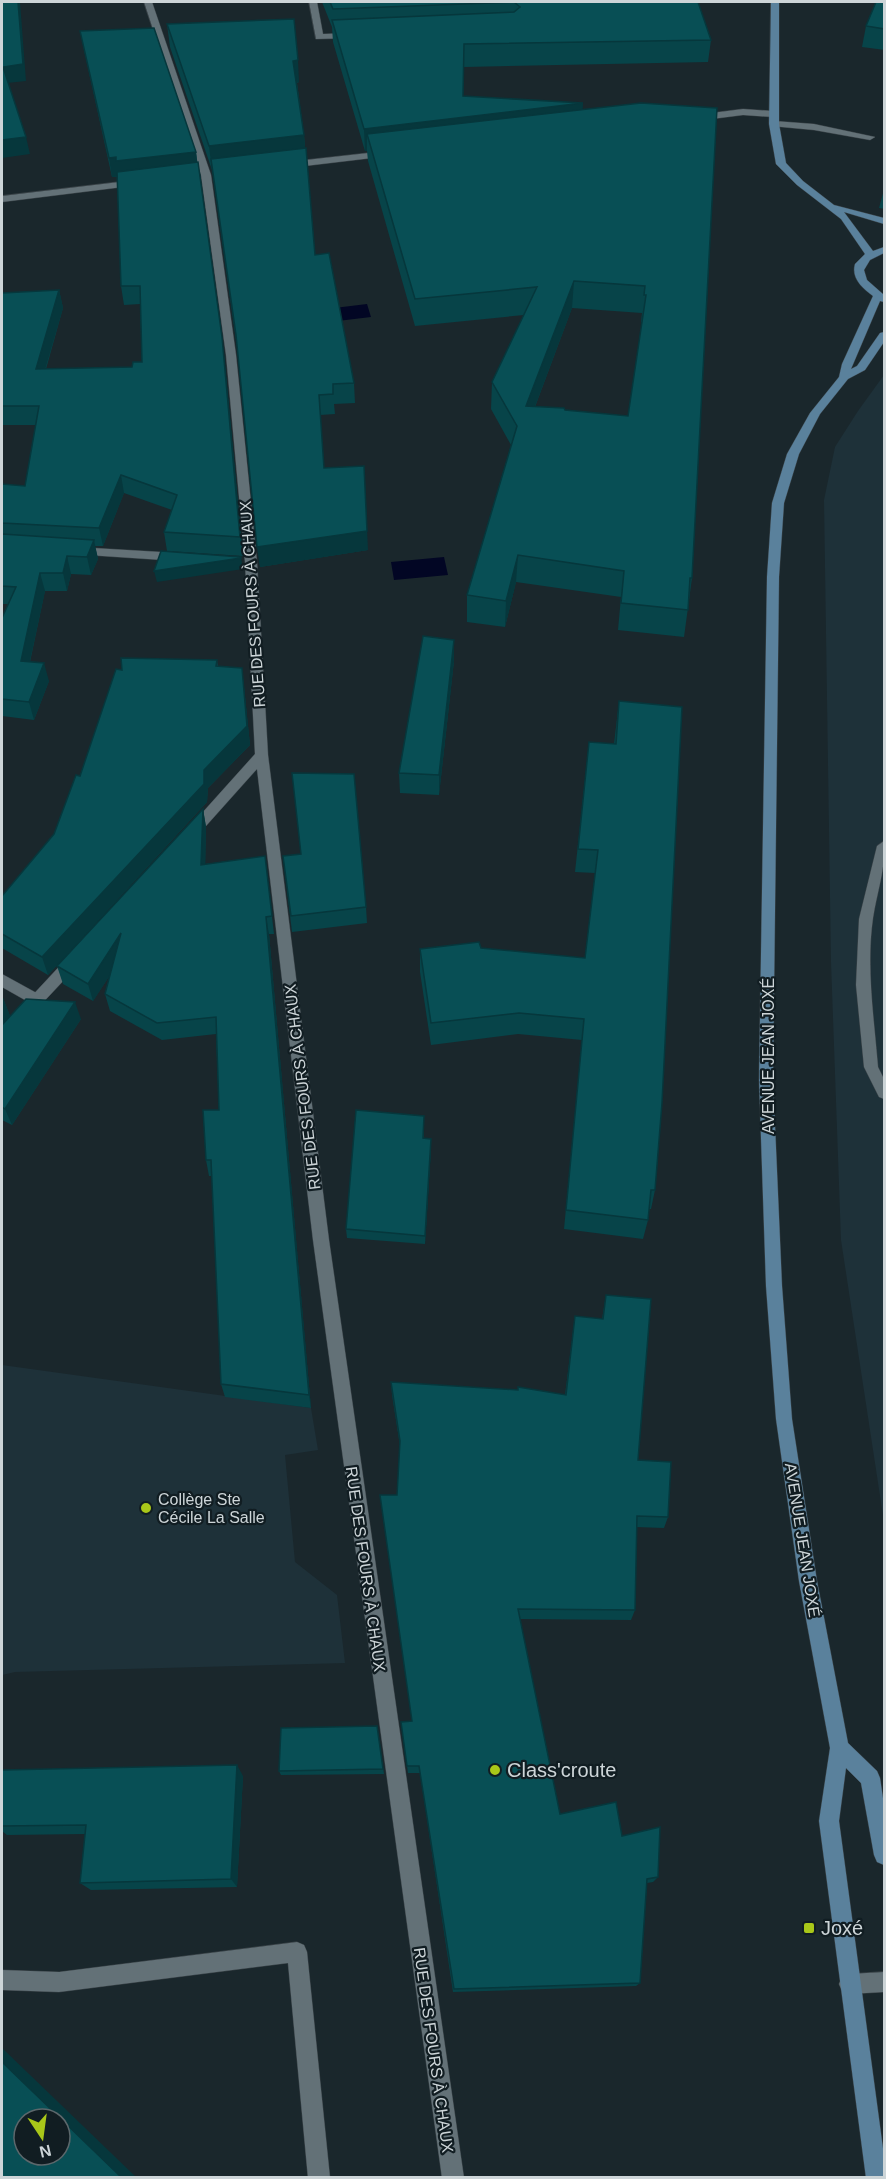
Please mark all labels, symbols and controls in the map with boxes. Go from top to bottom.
street label: RUE DES FOURS À CHAUX [236,500,268,708]
street label: AVENUE JEAN JOXÉ [759,978,777,1134]
street label: RUE DES FOURS À CHAUX [280,983,324,1191]
street label: AVENUE JEAN JOXÉ [782,1461,824,1619]
street label: RUE DES FOURS À CHAUX [343,1465,389,1673]
place label: Collège Ste Cécile La Salle [158,1491,265,1526]
marker: Collège Ste Cécile La Salle [139,1501,153,1515]
place label: Class'croute [507,1759,616,1781]
marker: Class'croute [488,1763,502,1777]
place label: Joxé [821,1917,863,1939]
marker: Joxé [802,1921,816,1935]
street label: RUE DES FOURS À CHAUX [411,1946,457,2154]
north arrow [12,2107,72,2167]
text: N [38,2142,53,2161]

